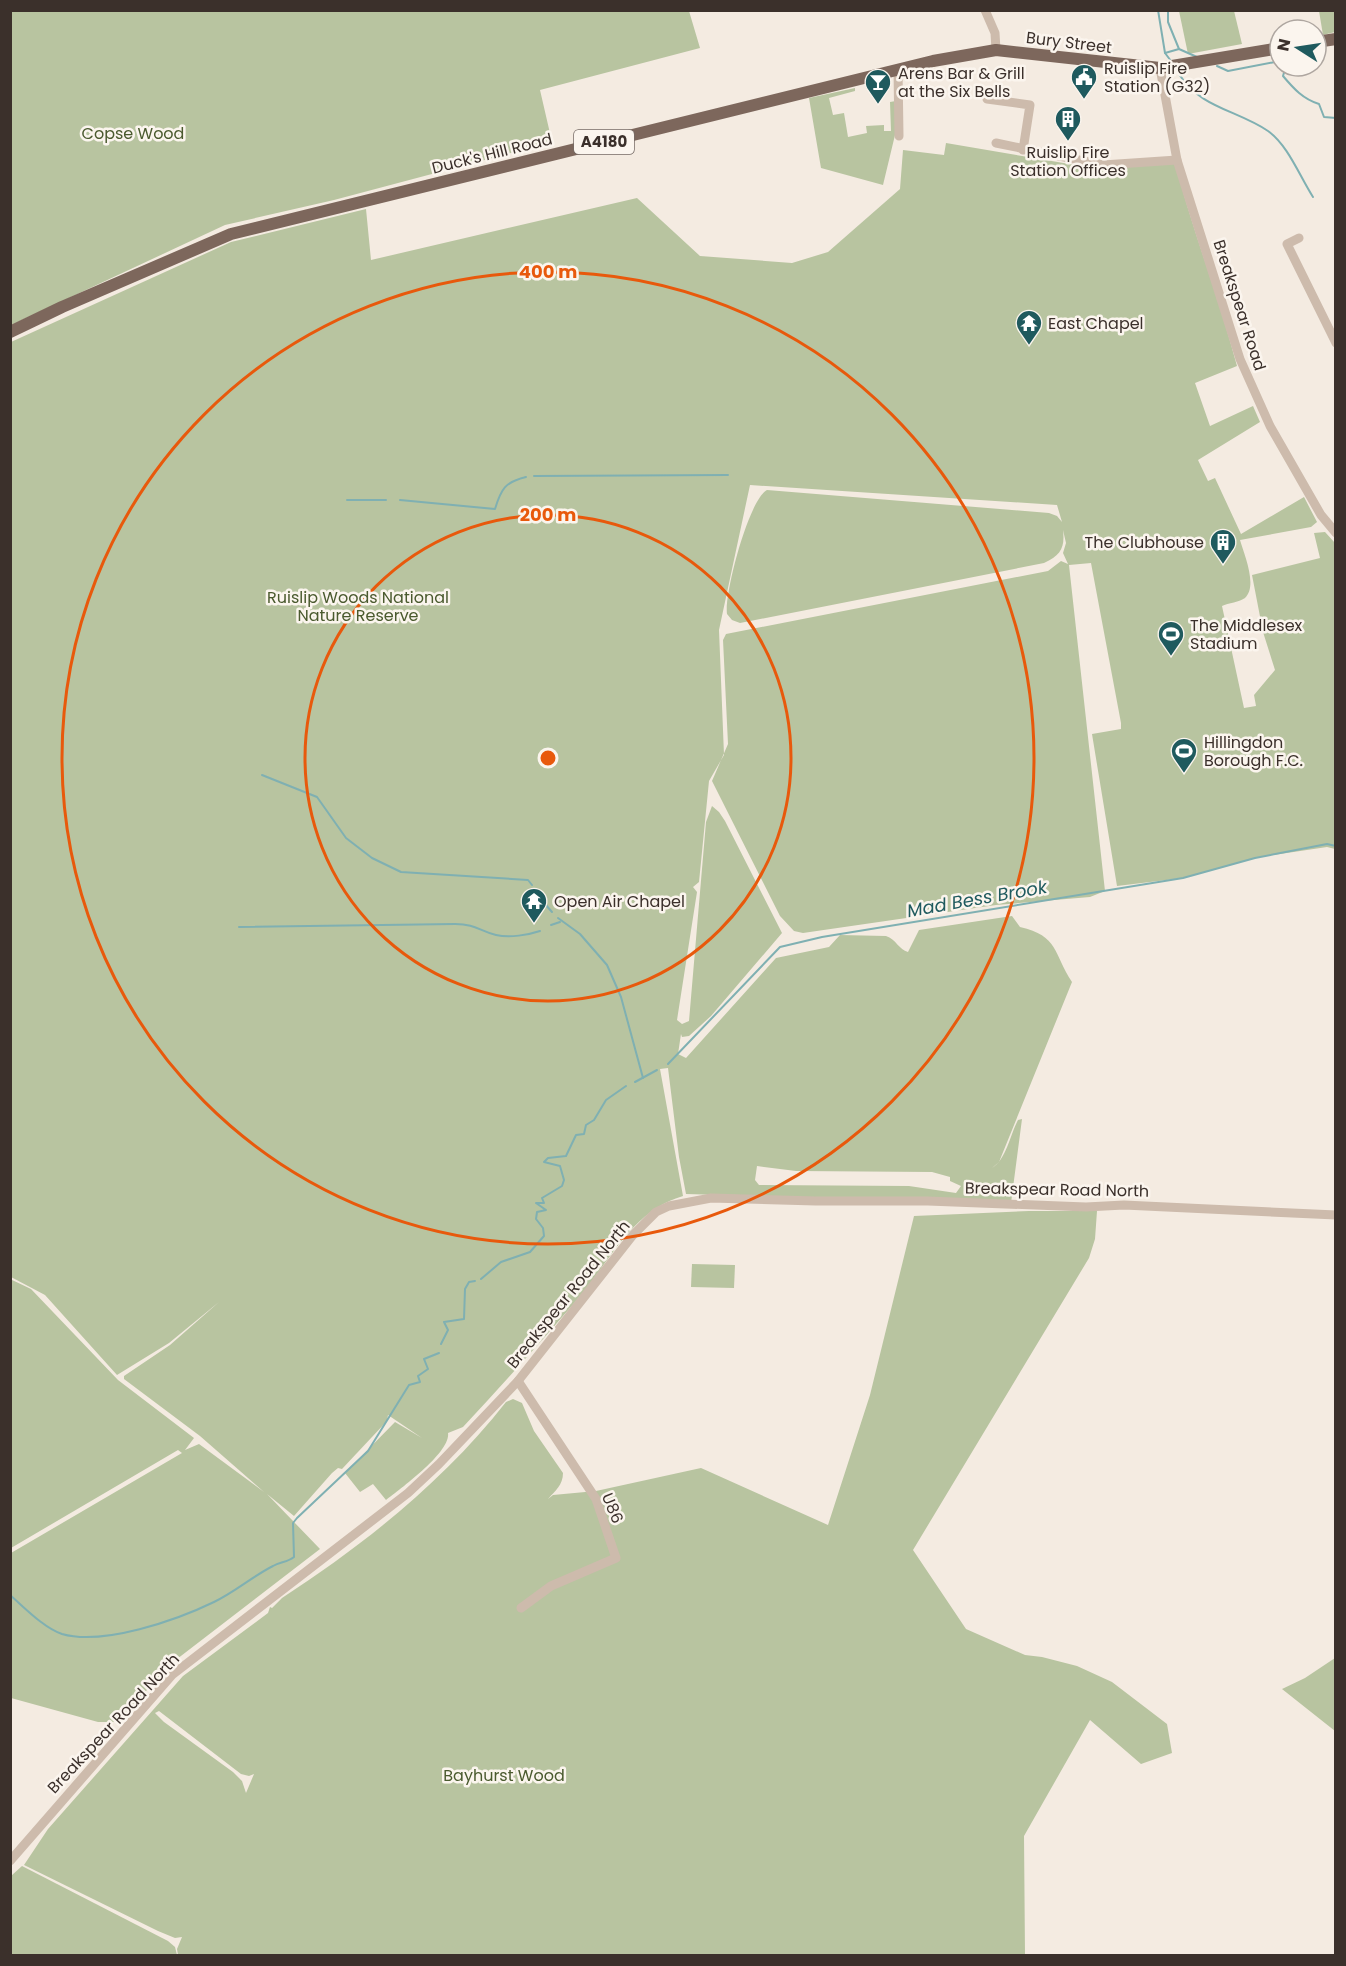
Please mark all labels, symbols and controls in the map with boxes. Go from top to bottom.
north arrow [1268,18,1328,78]
street label: Bury Street [1025,26,1113,59]
text: N [1271,37,1296,53]
place label: Ruislip Fire Station (G32) [1104,57,1210,98]
place label: Arens Bar & Grill at the Six Bells [898,62,1025,103]
public building icon: Ruislip Fire Station (G32) [1069,62,1099,100]
bar icon: Arens Bar & Grill at the Six Bells [863,67,893,105]
building icon: Ruislip Fire Station Offices [1053,104,1083,142]
park label: Copse Wood [82,122,184,145]
street label: Duck's Hill Road [429,127,555,180]
road number: A4180 [574,130,634,154]
place label: Ruislip Fire Station Offices [1010,141,1126,182]
street label: Breakspear Road [1207,237,1272,374]
text: 400 m [519,259,577,284]
temple icon: East Chapel [1014,308,1044,346]
place label: East Chapel [1048,312,1144,335]
text: 200 m [520,502,576,527]
building icon: The Clubhouse [1208,527,1238,565]
place label: The Clubhouse [1085,531,1204,554]
park label: Ruislip Woods National Nature Reserve [267,586,449,627]
place label: The Middlesex Stadium [1190,614,1303,655]
sports icon: The Middlesex Stadium [1156,619,1186,657]
place label: Hillingdon Borough F.C. [1204,731,1303,772]
sports icon: Hillingdon Borough F.C. [1169,736,1199,774]
centre of rings [538,748,558,768]
water label: Mad Bess Brook [905,874,1050,923]
temple icon: Open Air Chapel [519,886,549,924]
place label: Open Air Chapel [554,890,685,913]
street label: Breakspear Road North [965,1176,1149,1203]
street label: Breakspear Road North [501,1215,635,1373]
street label: U86 [596,1489,629,1527]
street label: Breakspear Road North [42,1648,185,1799]
park label: Bayhurst Wood [443,1764,565,1787]

